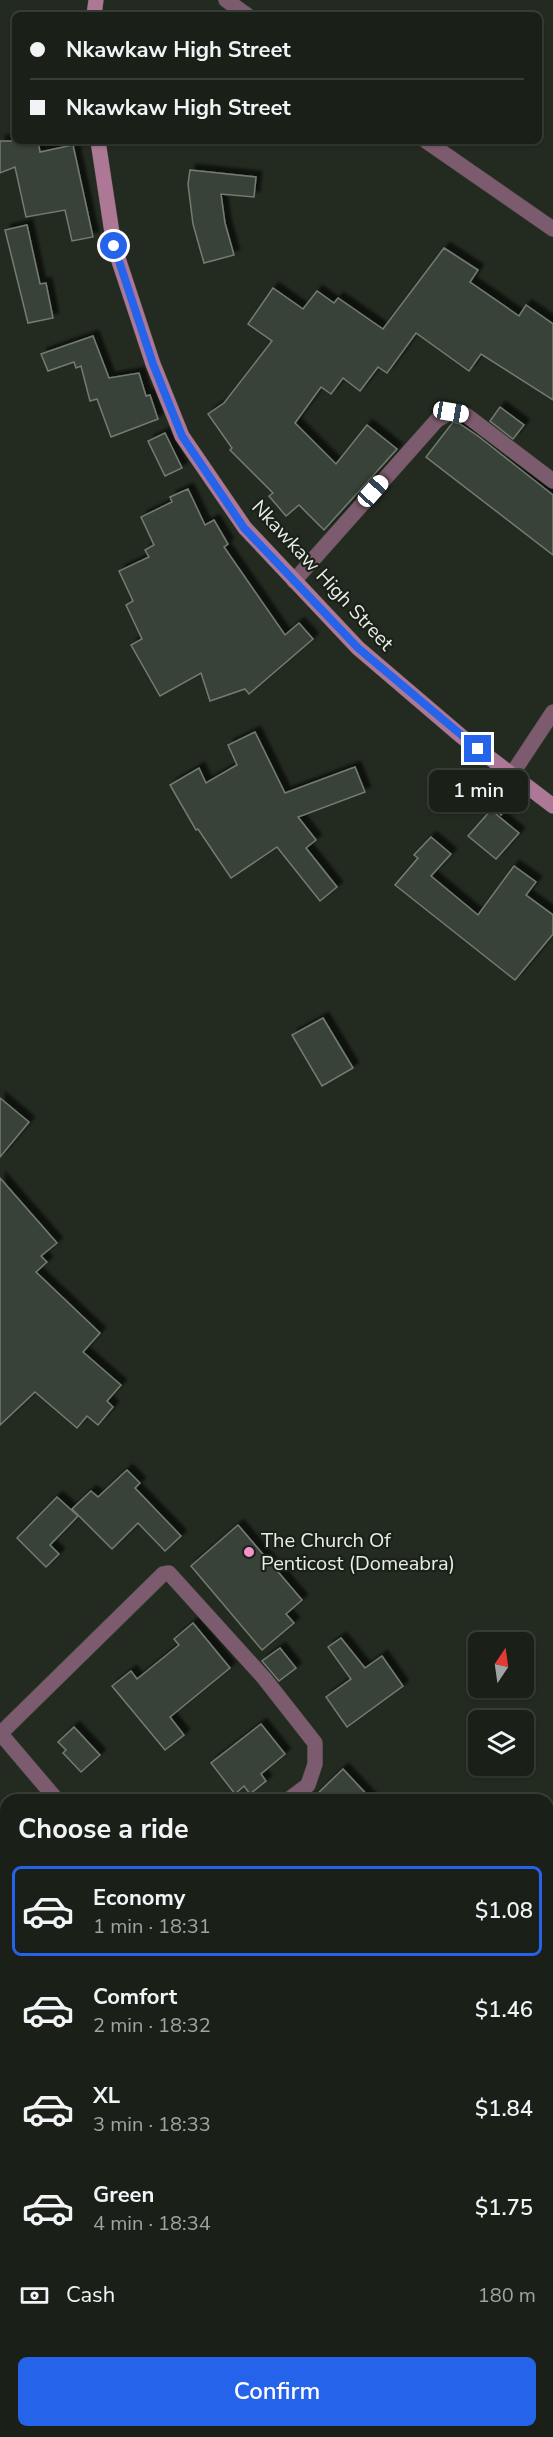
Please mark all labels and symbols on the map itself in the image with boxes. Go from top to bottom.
route start [100,232,127,259]
car [432,400,470,424]
car [354,472,392,510]
street label: Nkawkaw High Street [246,494,400,657]
route end [464,735,491,762]
callout: 1 min [428,770,528,812]
place label: The Church Of Penticost (Domeabra) [261,1527,455,1577]
marker: The Church Of Penticost (Domeabra) [242,1545,256,1559]
north arrow [468,1632,534,1698]

